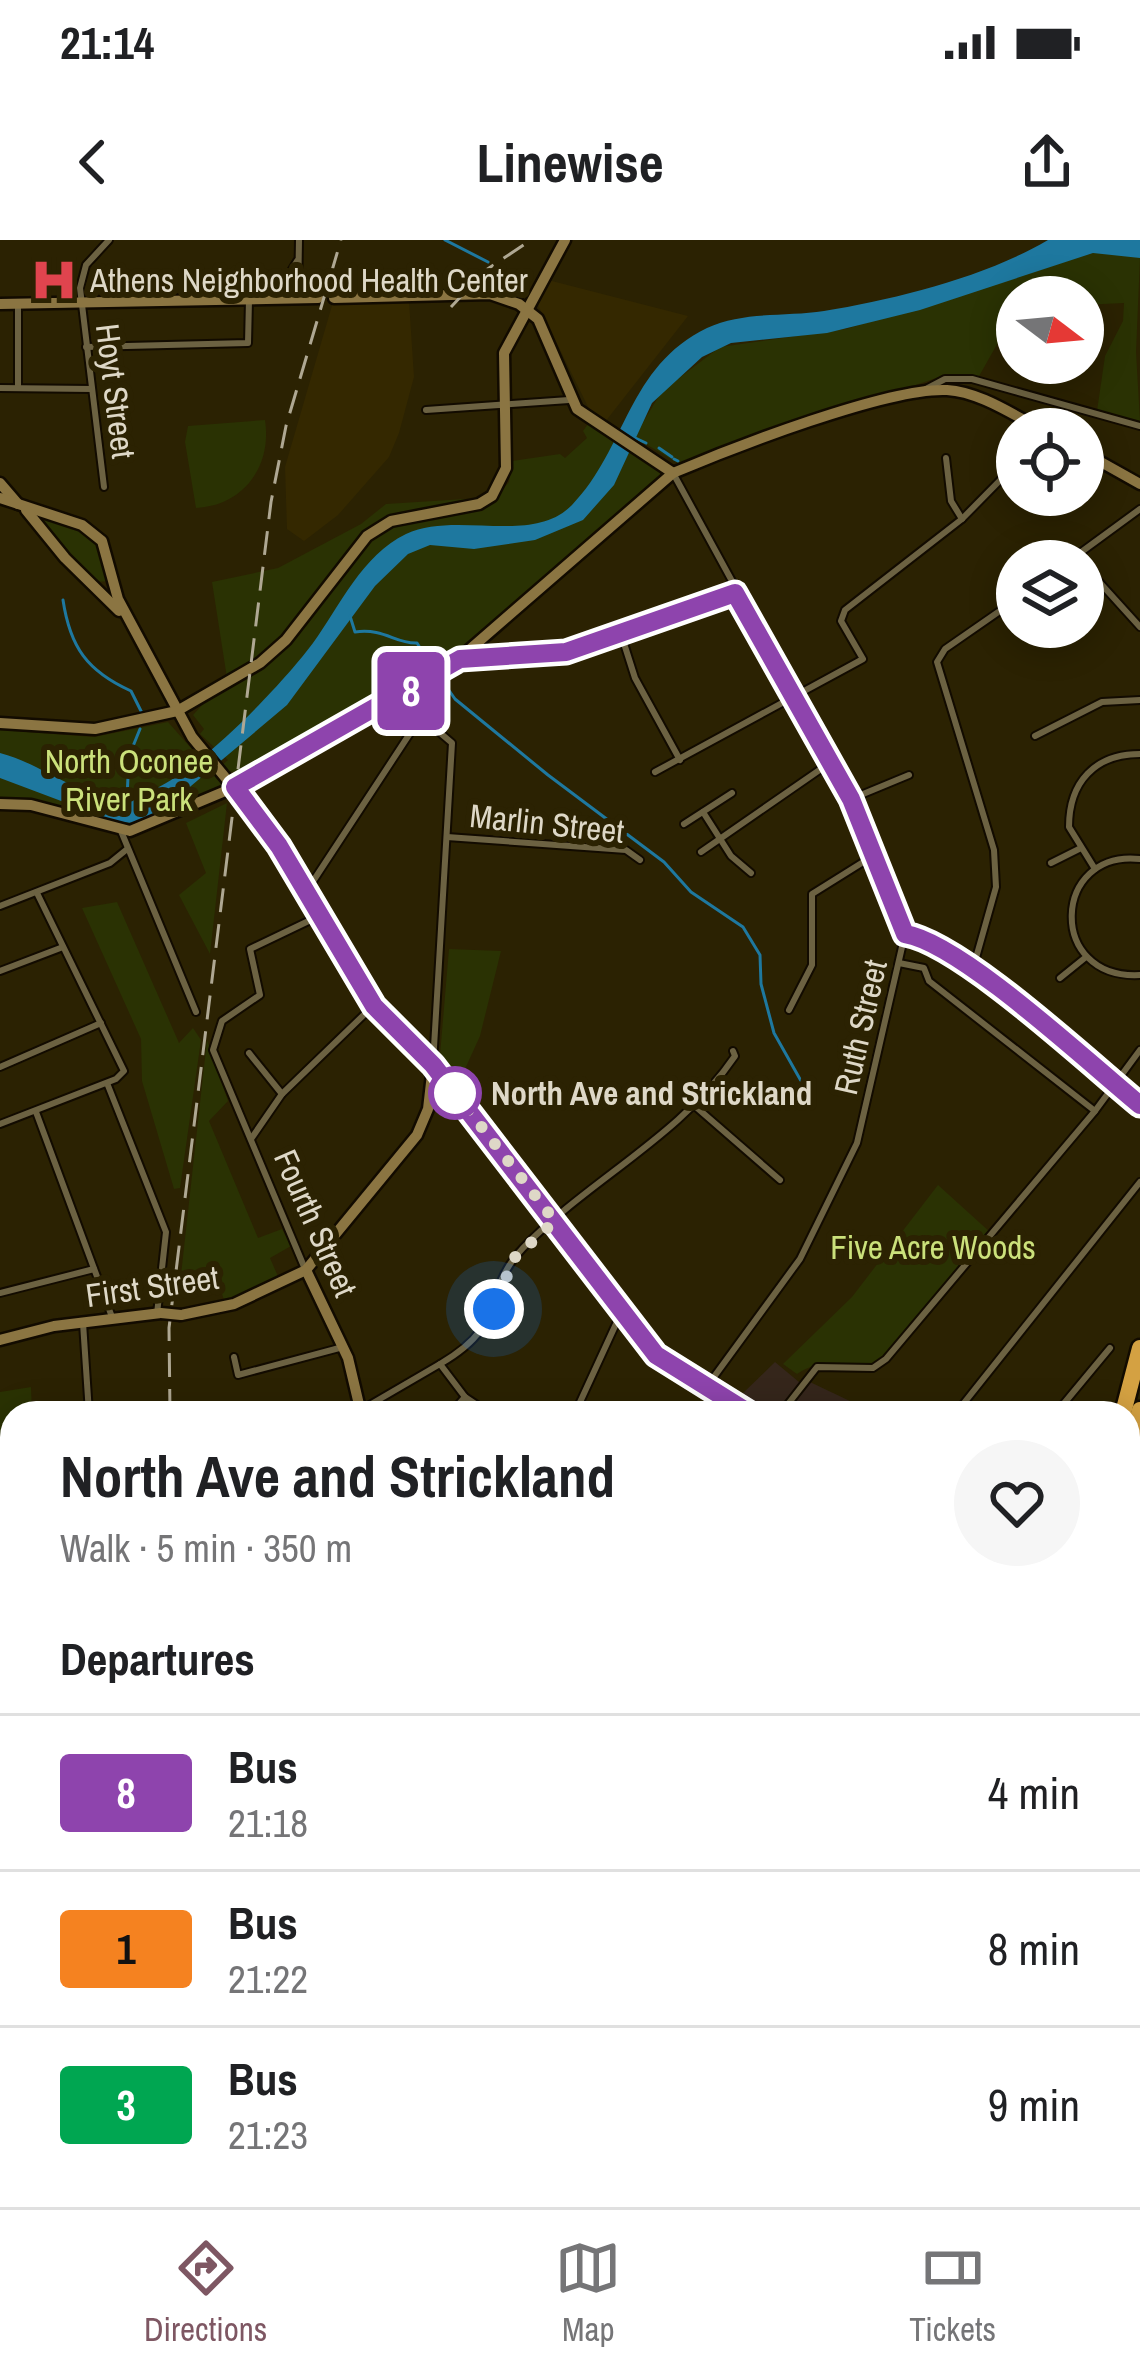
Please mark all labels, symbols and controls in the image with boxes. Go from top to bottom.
text: 21:14 [60,12,154,73]
text: Linewise [476,126,664,199]
icon: back [60,129,126,195]
icon: share [1014,129,1080,195]
hospital icon: Athens Neighborhood Health Center [29,255,79,305]
place label: Athens Neighborhood Health Center [89,258,528,302]
north arrow [996,276,1104,384]
map controls [996,276,1104,648]
street label: Hoyt Street [86,321,146,461]
button: locate [996,408,1104,516]
button: layers [996,540,1104,648]
line badge: 8 [372,652,450,730]
text: 8 [401,663,421,719]
park label: North Oconee River Park [45,739,213,821]
street label: Marlin Street [468,793,626,853]
street label: Ruth Street [823,955,897,1099]
marker: North Ave and Strickland [430,1068,480,1118]
place label: North Ave and Strickland [491,1071,812,1115]
street label: Fourth Street [264,1143,368,1303]
park label: Five Acre Woods [830,1225,1036,1269]
street label: First Street [83,1255,221,1317]
your location [464,1279,524,1339]
text: North Ave and Strickland [60,1438,615,1515]
button: heart [954,1440,1080,1566]
text: Walk · 5 min · 350 m [60,1522,352,1574]
text: Departures [60,1628,255,1689]
text: Bus [228,1736,298,1797]
text: 4 min [988,1762,1080,1823]
text: 8 [116,1765,136,1821]
text: 21:18 [228,1797,308,1849]
text: Bus [228,1892,298,1953]
text: 8 min [988,1918,1080,1979]
text: 1 [116,1921,136,1977]
text: 21:22 [228,1953,308,2005]
text: Bus [228,2048,298,2109]
text: 9 min [988,2074,1080,2135]
text: 3 [116,2077,136,2133]
text: 21:23 [228,2109,308,2161]
tab: Directions [144,2235,267,2351]
tab: Map [555,2235,621,2351]
tab: Tickets [909,2235,996,2351]

